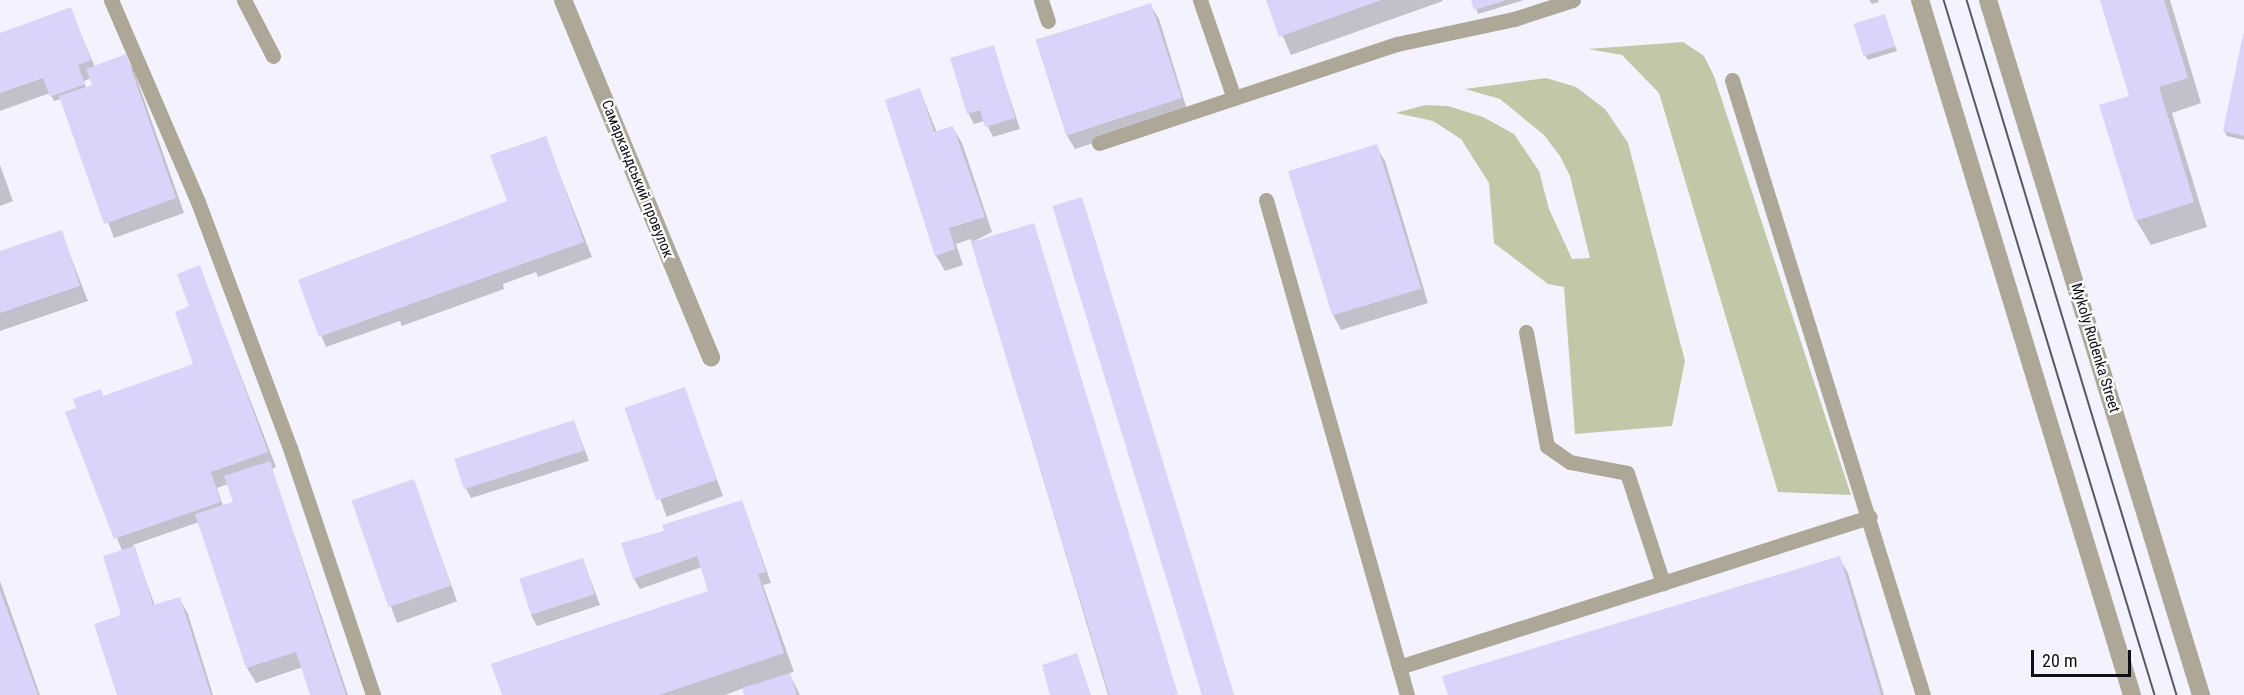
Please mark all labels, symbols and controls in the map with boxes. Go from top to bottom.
street label: Самаркандський провулок [597,98,677,260]
street label: Mykoly Rudenka Street [2067,281,2123,415]
scale bar [2034,638,2134,676]
text: 20 m [2042,650,2077,671]

